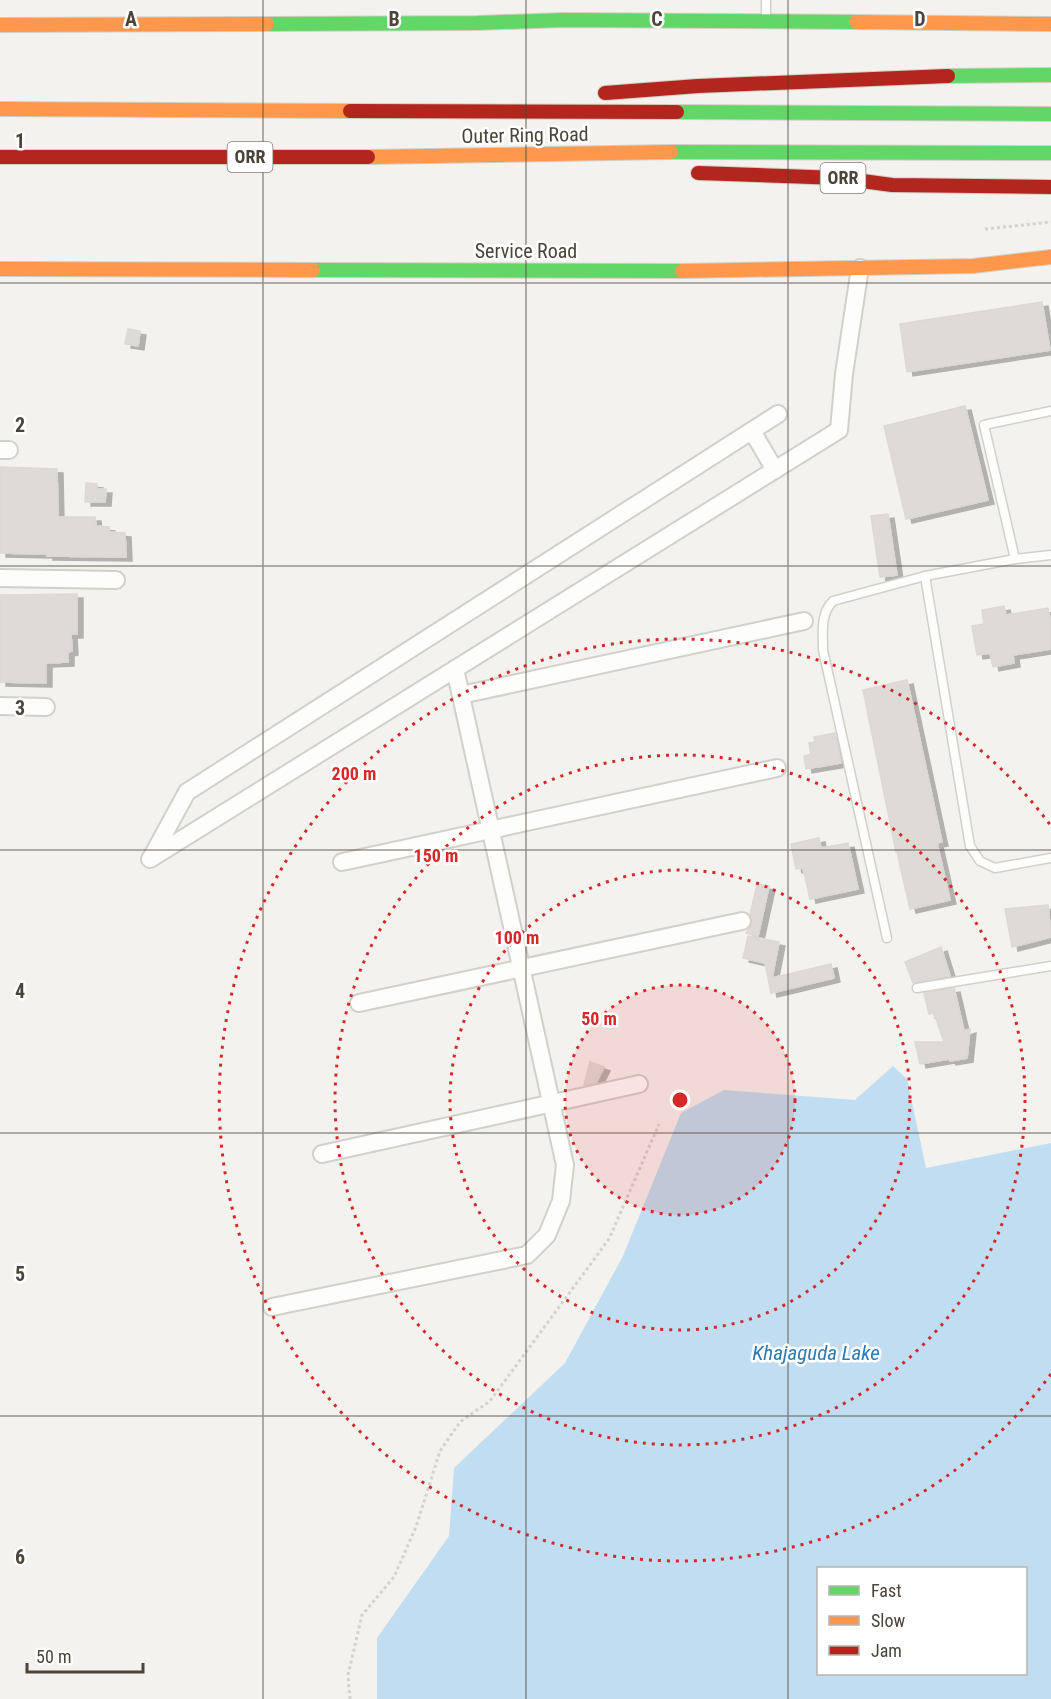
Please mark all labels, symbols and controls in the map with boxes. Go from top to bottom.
text: A [125,7,137,31]
text: B [388,7,400,31]
text: C [651,7,663,31]
text: D [914,7,926,31]
street label: Outer Ring Road [461,122,589,148]
text: 1 [15,129,25,153]
road number: ORR [228,142,272,172]
road number: ORR [820,163,866,193]
street label: Service Road [475,239,577,263]
text: 2 [15,413,25,437]
text: 3 [15,696,25,720]
text: 200 m [332,763,376,784]
text: 150 m [414,845,458,866]
text: 100 m [495,927,539,948]
text: 4 [15,979,25,1003]
text: 50 m [581,1008,617,1029]
centre of rings [670,1090,690,1110]
text: 5 [15,1262,25,1286]
water label: Khajaguda Lake [752,1341,880,1365]
text: 6 [15,1545,25,1569]
legend [817,1567,1027,1675]
text: Fast [871,1580,902,1601]
text: Slow [871,1610,906,1631]
scale bar [27,1636,142,1674]
text: Jam [871,1640,902,1661]
text: 50 m [36,1646,71,1667]

